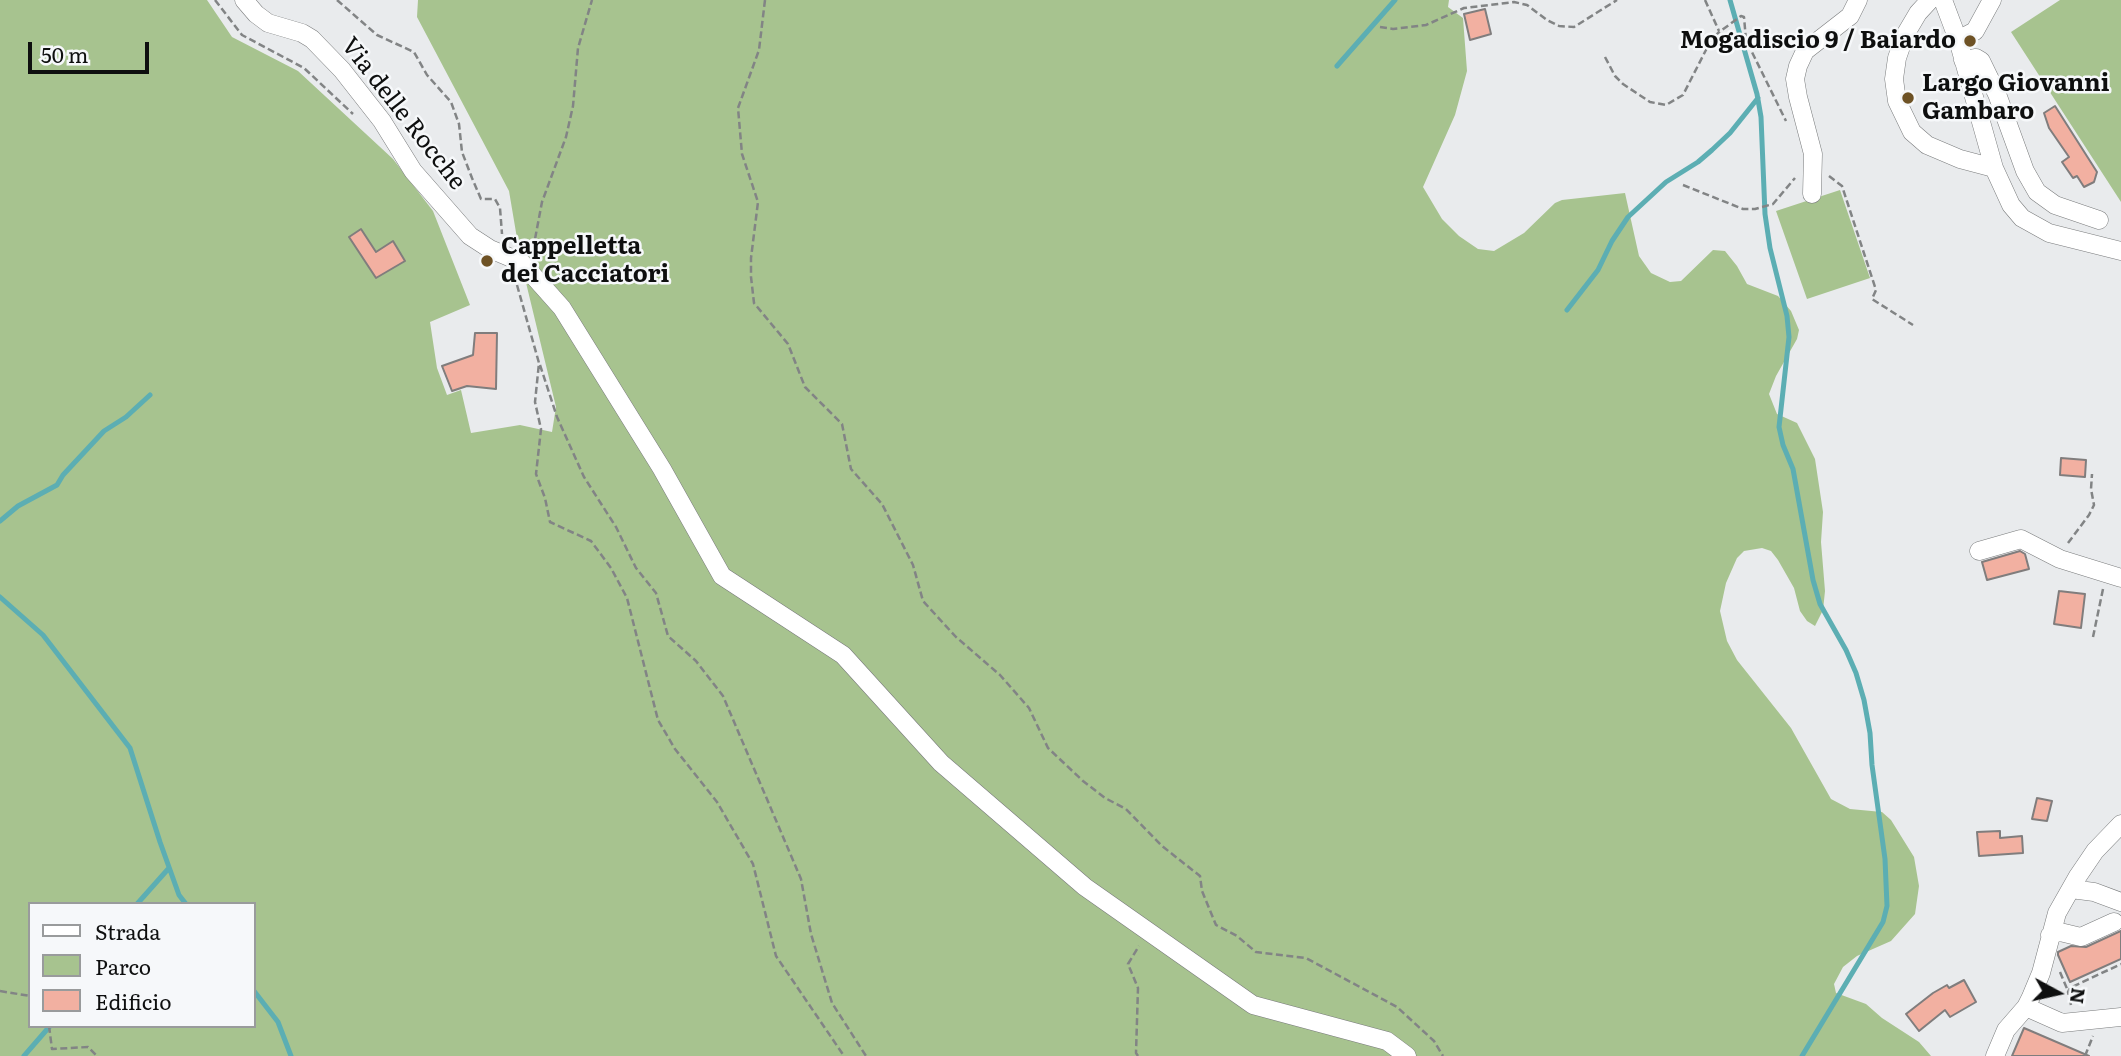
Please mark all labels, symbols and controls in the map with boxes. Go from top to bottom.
place label: Mogadiscio 9 / Baiardo [1680,27,1956,55]
scale bar [32,28,152,72]
street label: Via delle Rocche [335,32,471,196]
marker: Mogadiscio 9 / Baiardo [1962,33,1978,49]
text: 50 m [41,38,88,69]
place label: Largo Giovanni Gambaro [1922,70,2110,126]
marker: Largo Giovanni Gambaro [1900,90,1916,106]
place label: Cappelletta dei Cacciatori [501,233,669,289]
marker: Cappelletta dei Cacciatori [479,253,495,269]
legend [28,902,256,1028]
text: Strada [95,915,161,946]
text: Parco [95,950,151,981]
north arrow [2023,958,2093,1028]
text: Edificio [95,985,171,1016]
text: N [2064,986,2094,1006]

